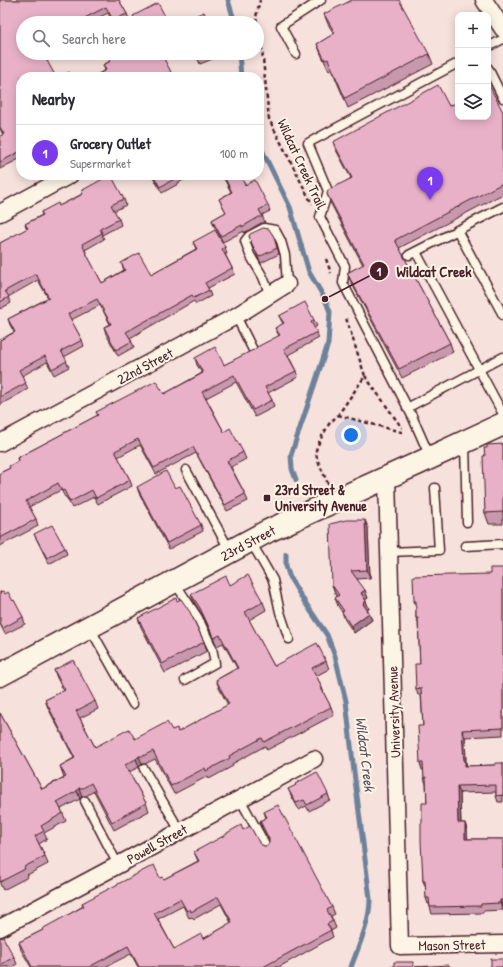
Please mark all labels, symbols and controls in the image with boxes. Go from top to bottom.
map controls [455,12,491,120]
button: + [455,12,491,48]
search box [16,16,264,60]
icon: search [30,27,52,49]
text: Search here [62,28,126,49]
button: − [455,48,491,84]
button: layers [455,84,491,120]
text: Nearby [32,87,75,110]
street label: Wildcat Creek Trail [273,116,332,212]
text: Grocery Outlet [70,133,151,154]
text: 1 [43,144,47,162]
text: 100 m [220,144,248,162]
text: Supermarket [70,154,131,172]
pin: 1 [417,167,443,200]
callout: Wildcat Creek [369,258,480,285]
text: Wildcat Creek [397,261,472,282]
text: 1 [377,263,382,280]
street label: 22nd Street [113,343,176,388]
your location [341,425,361,445]
place label: 23rd Street & University Avenue [275,480,367,517]
marker: 23rd Street & University Avenue [262,493,272,503]
street label: 23rd Street [217,520,279,565]
street label: University Avenue [382,665,406,758]
water label: Wildcat Creek [351,715,381,794]
street label: Powell Street [123,819,191,868]
street label: Mason Street [418,934,486,955]

